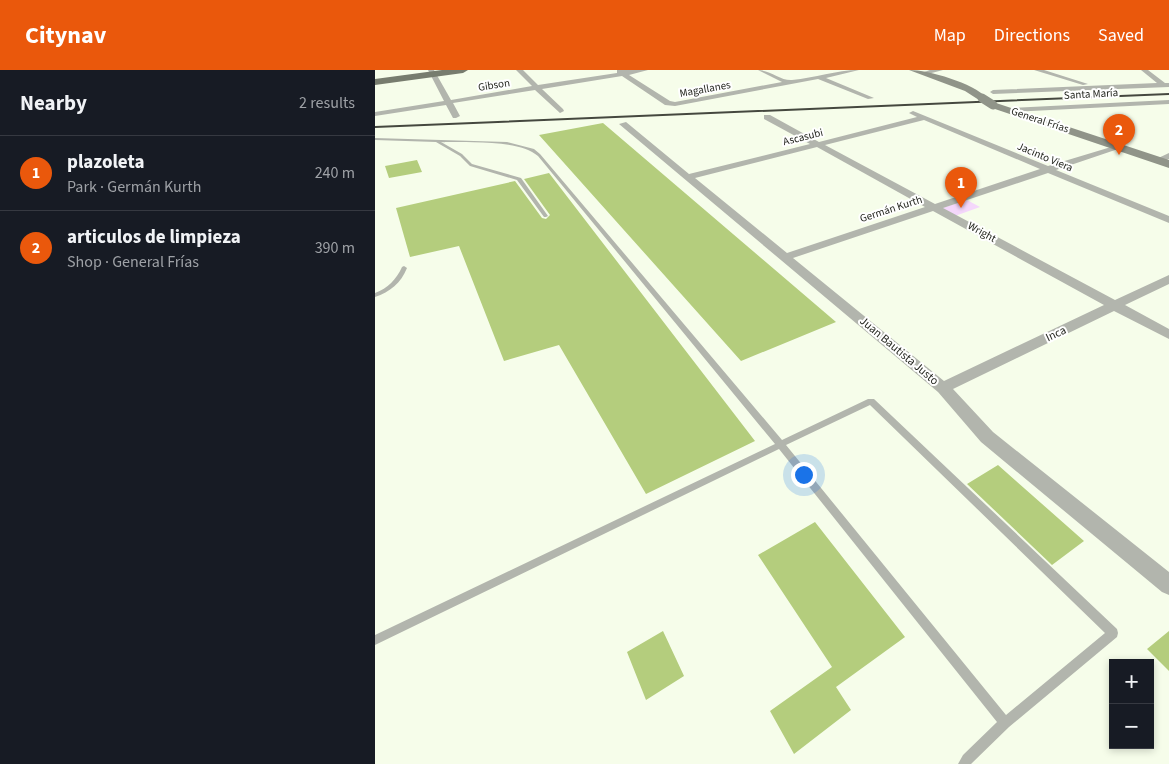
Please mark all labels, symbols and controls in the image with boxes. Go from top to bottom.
text: Citynav [25,18,106,53]
text: Map [934,23,966,48]
text: Directions [994,23,1070,48]
text: Saved [1098,23,1144,48]
street label: Gibson [477,75,511,95]
street label: Magallanes [678,77,732,101]
street label: Santa María [1064,85,1118,103]
text: Nearby [20,88,87,118]
text: 2 results [299,92,355,114]
street label: General Frías [1009,104,1071,136]
pin: 2 [1103,114,1135,155]
street label: Ascasubi [781,125,825,149]
street label: Jacinto Viera [1015,139,1075,175]
text: plazoleta [67,149,144,176]
text: 1 [32,162,40,184]
text: 240 m [315,162,355,184]
pin: 1 [945,167,977,208]
text: Park · Germán Kurth [67,176,201,198]
street label: Germán Kurth [858,192,924,226]
street label: Wright [965,218,999,246]
text: articulos de limpieza [67,224,241,251]
text: 2 [32,237,40,259]
text: 390 m [315,237,355,259]
text: Shop · General Frías [67,251,199,273]
street label: Juan Bautista Justo [856,313,942,389]
street label: Inca [1043,322,1069,346]
your location [791,462,817,488]
map controls [1109,659,1154,749]
button: + [1109,659,1154,704]
button: − [1109,704,1154,749]

